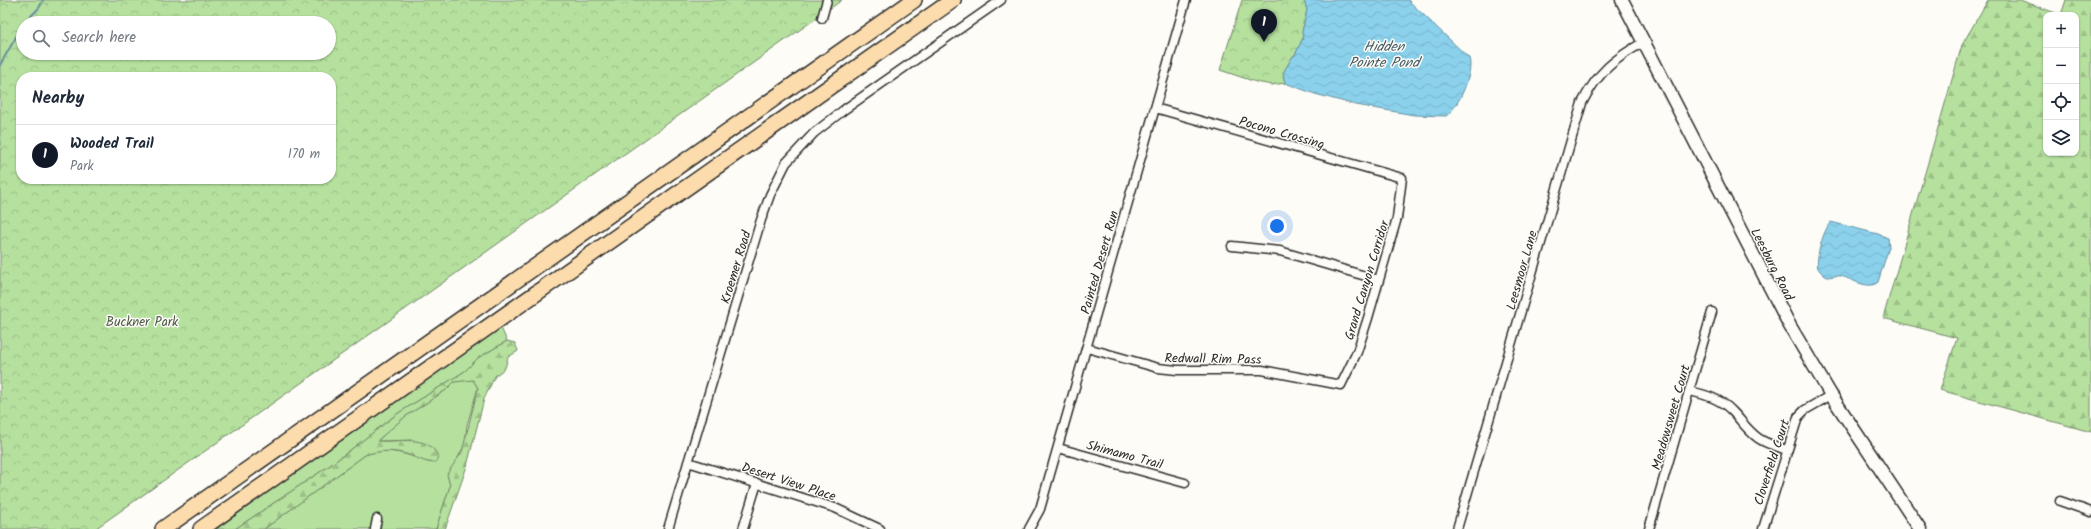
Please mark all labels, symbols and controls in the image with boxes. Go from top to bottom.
pin: 1 [1251,9,1277,42]
map controls [2043,12,2079,156]
button: + [2043,12,2079,48]
search box [16,16,336,60]
text: Search here [62,26,136,50]
icon: search [30,27,52,49]
water label: Hidden Pointe Pond [1349,36,1422,74]
button: − [2043,48,2079,84]
button: locate [2043,84,2079,120]
text: Nearby [32,85,84,112]
street label: Pocono Crossing [1236,111,1327,156]
button: layers [2043,120,2079,156]
text: Wooded Trail [70,132,154,156]
text: 1 [43,144,47,165]
text: 170 m [288,144,320,165]
text: Park [70,156,94,177]
street label: Painted Desert Run [1076,208,1125,317]
your location [1267,216,1287,236]
street label: Grand Canyon Corridor [1339,217,1396,343]
street label: Leesburg Road [1744,225,1799,305]
street label: Kroemer Road [715,228,758,307]
street label: Leesmoor Lane [1501,228,1544,313]
park label: Buckner Park [106,312,179,333]
street label: Redwall Rim Pass [1164,348,1262,371]
street label: Meadowsweet Court [1646,361,1697,473]
street label: Cloverfield Court [1749,416,1797,508]
street label: Shimamo Trail [1084,435,1165,476]
street label: Desert View Place [739,457,839,508]

